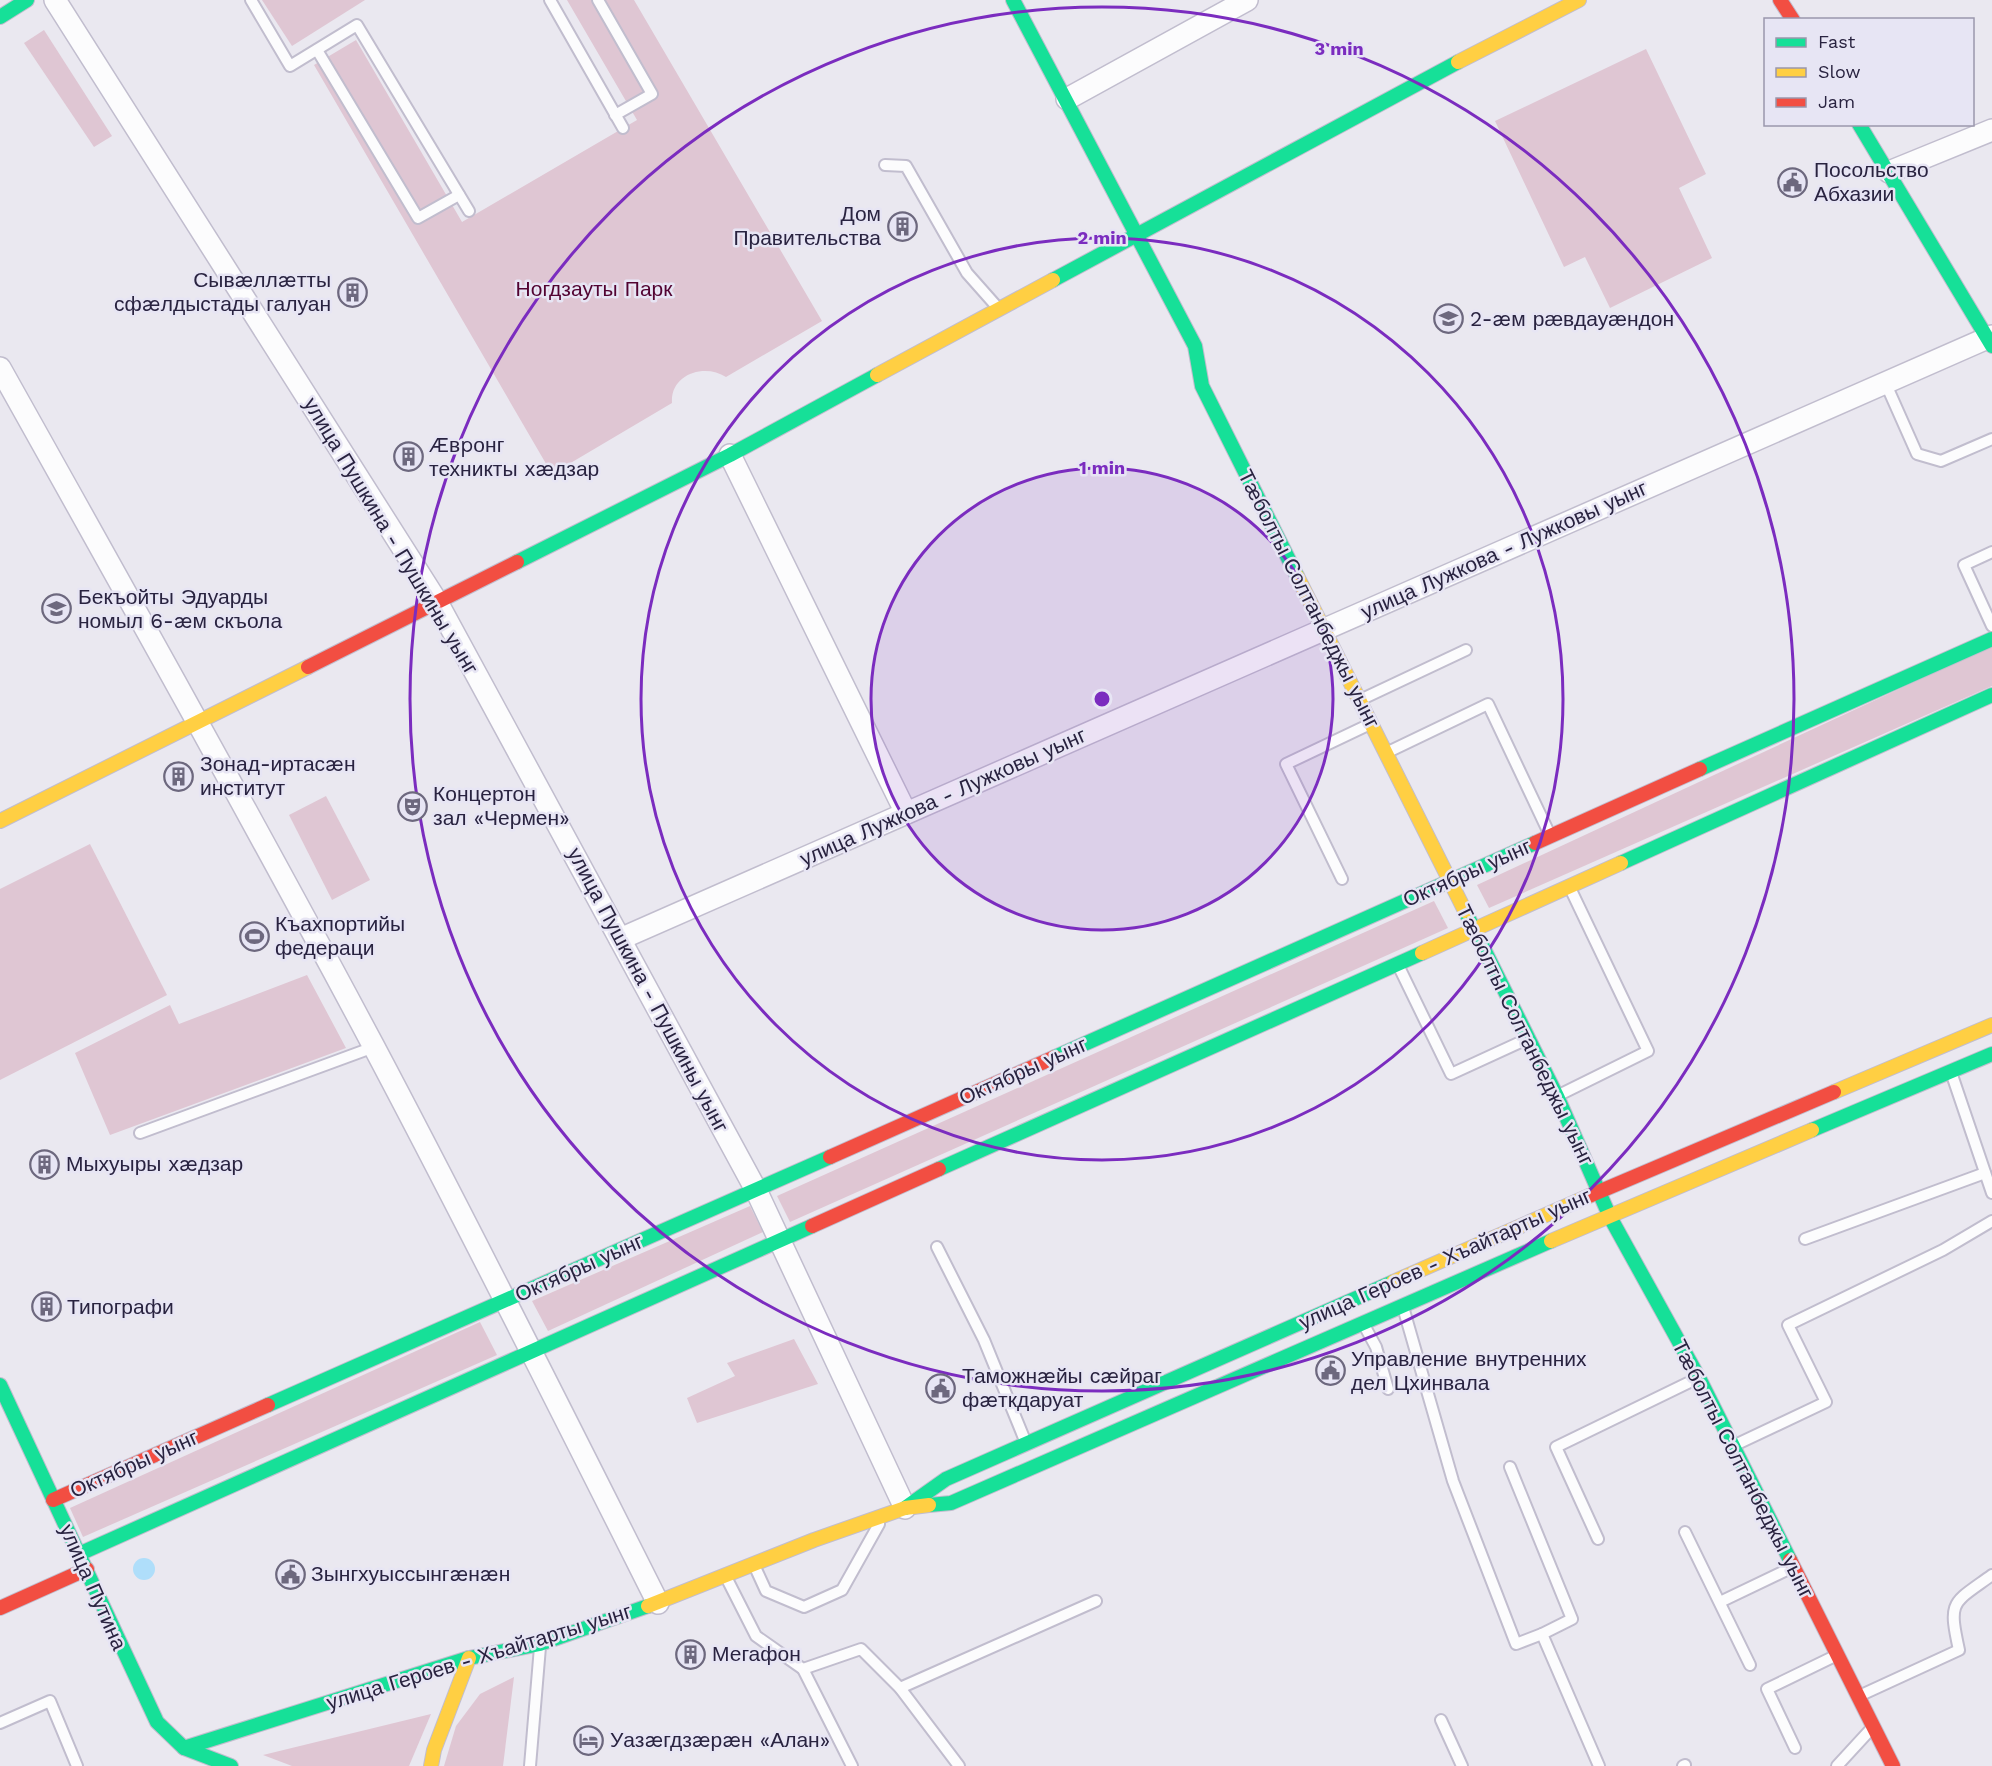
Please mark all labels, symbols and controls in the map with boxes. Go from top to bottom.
legend [1764,18,1974,126]
text: Fast [1818,31,1856,52]
text: 3 min [1314,38,1364,59]
text: Slow [1818,61,1861,82]
text: Jam [1818,91,1855,112]
place label: Посольство Абхазии [1814,157,1929,206]
public building icon: Посольство Абхазии [1777,166,1809,198]
place label: Дом Правительства [733,201,881,250]
building icon: Дом Правительства [886,210,918,242]
text: 2 min [1077,227,1127,248]
place label: Сывæллæтты сфæлдыстады галуан [114,267,331,316]
building icon: Сывæллæтты сфæлдыстады галуан [336,276,368,308]
park label: Ногдзауты Парк [516,276,673,301]
school or university icon: 2-æм рӕвдауӕндон [1433,303,1465,335]
place label: 2-æм рӕвдауӕндон [1470,306,1674,331]
street label: улица Пушкина - Пушкины уынг [299,393,484,679]
place label: Æвpонг техникты хæдзар [429,432,599,481]
building icon: Æвpонг техникты хæдзар [392,441,424,473]
text: 1 min [1079,457,1125,478]
street label: Тæболты Солтанбеджы уынг [1233,465,1386,732]
street label: улица Лужкова - Лужковы уынг [1357,475,1651,624]
place label: Бекъойты Эдуарды номыл 6-æм скъола [78,584,282,633]
school or university icon: Бекъойты Эдуарды номыл 6-æм скъола [41,593,73,625]
centre of rings [1092,689,1112,709]
street label: улица Лужкова - Лужковы уынг [796,722,1090,871]
place label: Зонад-иртасæн институт [200,751,356,800]
building icon: Зонад-иртасæн институт [163,760,195,792]
place label: Концертон зал «Чермен» [433,781,570,830]
theatre icon: Концертон зал «Чермен» [396,790,428,822]
street label: Октябры уынг [1399,833,1535,912]
street label: улица Пушкина - Пушкины уынг [563,843,734,1137]
street label: Тæболты Солтанбеджы уынг [1451,900,1600,1169]
place label: Къахпортийы федераци [275,911,405,960]
sports icon: Къахпортийы федераци [238,920,270,952]
street label: Октябры уынг [955,1031,1091,1110]
building icon: Мыхуыры хæдзар [29,1148,61,1180]
place label: Мыхуыры хæдзар [66,1151,243,1176]
street label: улица Героев - Хъайтарты уынг [1295,1182,1595,1334]
street label: Октябры уынг [511,1228,647,1307]
building icon: Типографи [30,1291,62,1323]
place label: Типографи [67,1294,174,1319]
street label: Тæболты Солтанбеджы уынг [1667,1335,1820,1602]
place label: Управление внутренних дел Цхинвала [1351,1346,1587,1395]
public building icon: Управление внутренних дел Цхинвала [1314,1355,1346,1387]
place label: Таможнæйы сæйраг фæткдаруат [962,1363,1162,1412]
public building icon: Таможнæйы сæйраг фæткдаруат [925,1372,957,1404]
street label: Октябры уынг [66,1424,202,1503]
street label: улица Путина [55,1520,132,1654]
public building icon: Зынгхуыссынгæнæн [274,1558,306,1590]
place label: Зынгхуыссынгæнæн [311,1561,510,1586]
street label: улица Героев - Хъайтарты уынг [323,1598,635,1715]
building icon: Мегафон [675,1638,707,1670]
place label: Мегафон [712,1641,801,1666]
hotel icon: Уазæгдзæрæн «Алан» [573,1724,605,1756]
place label: Уазæгдзæрæн «Алан» [610,1727,830,1752]

